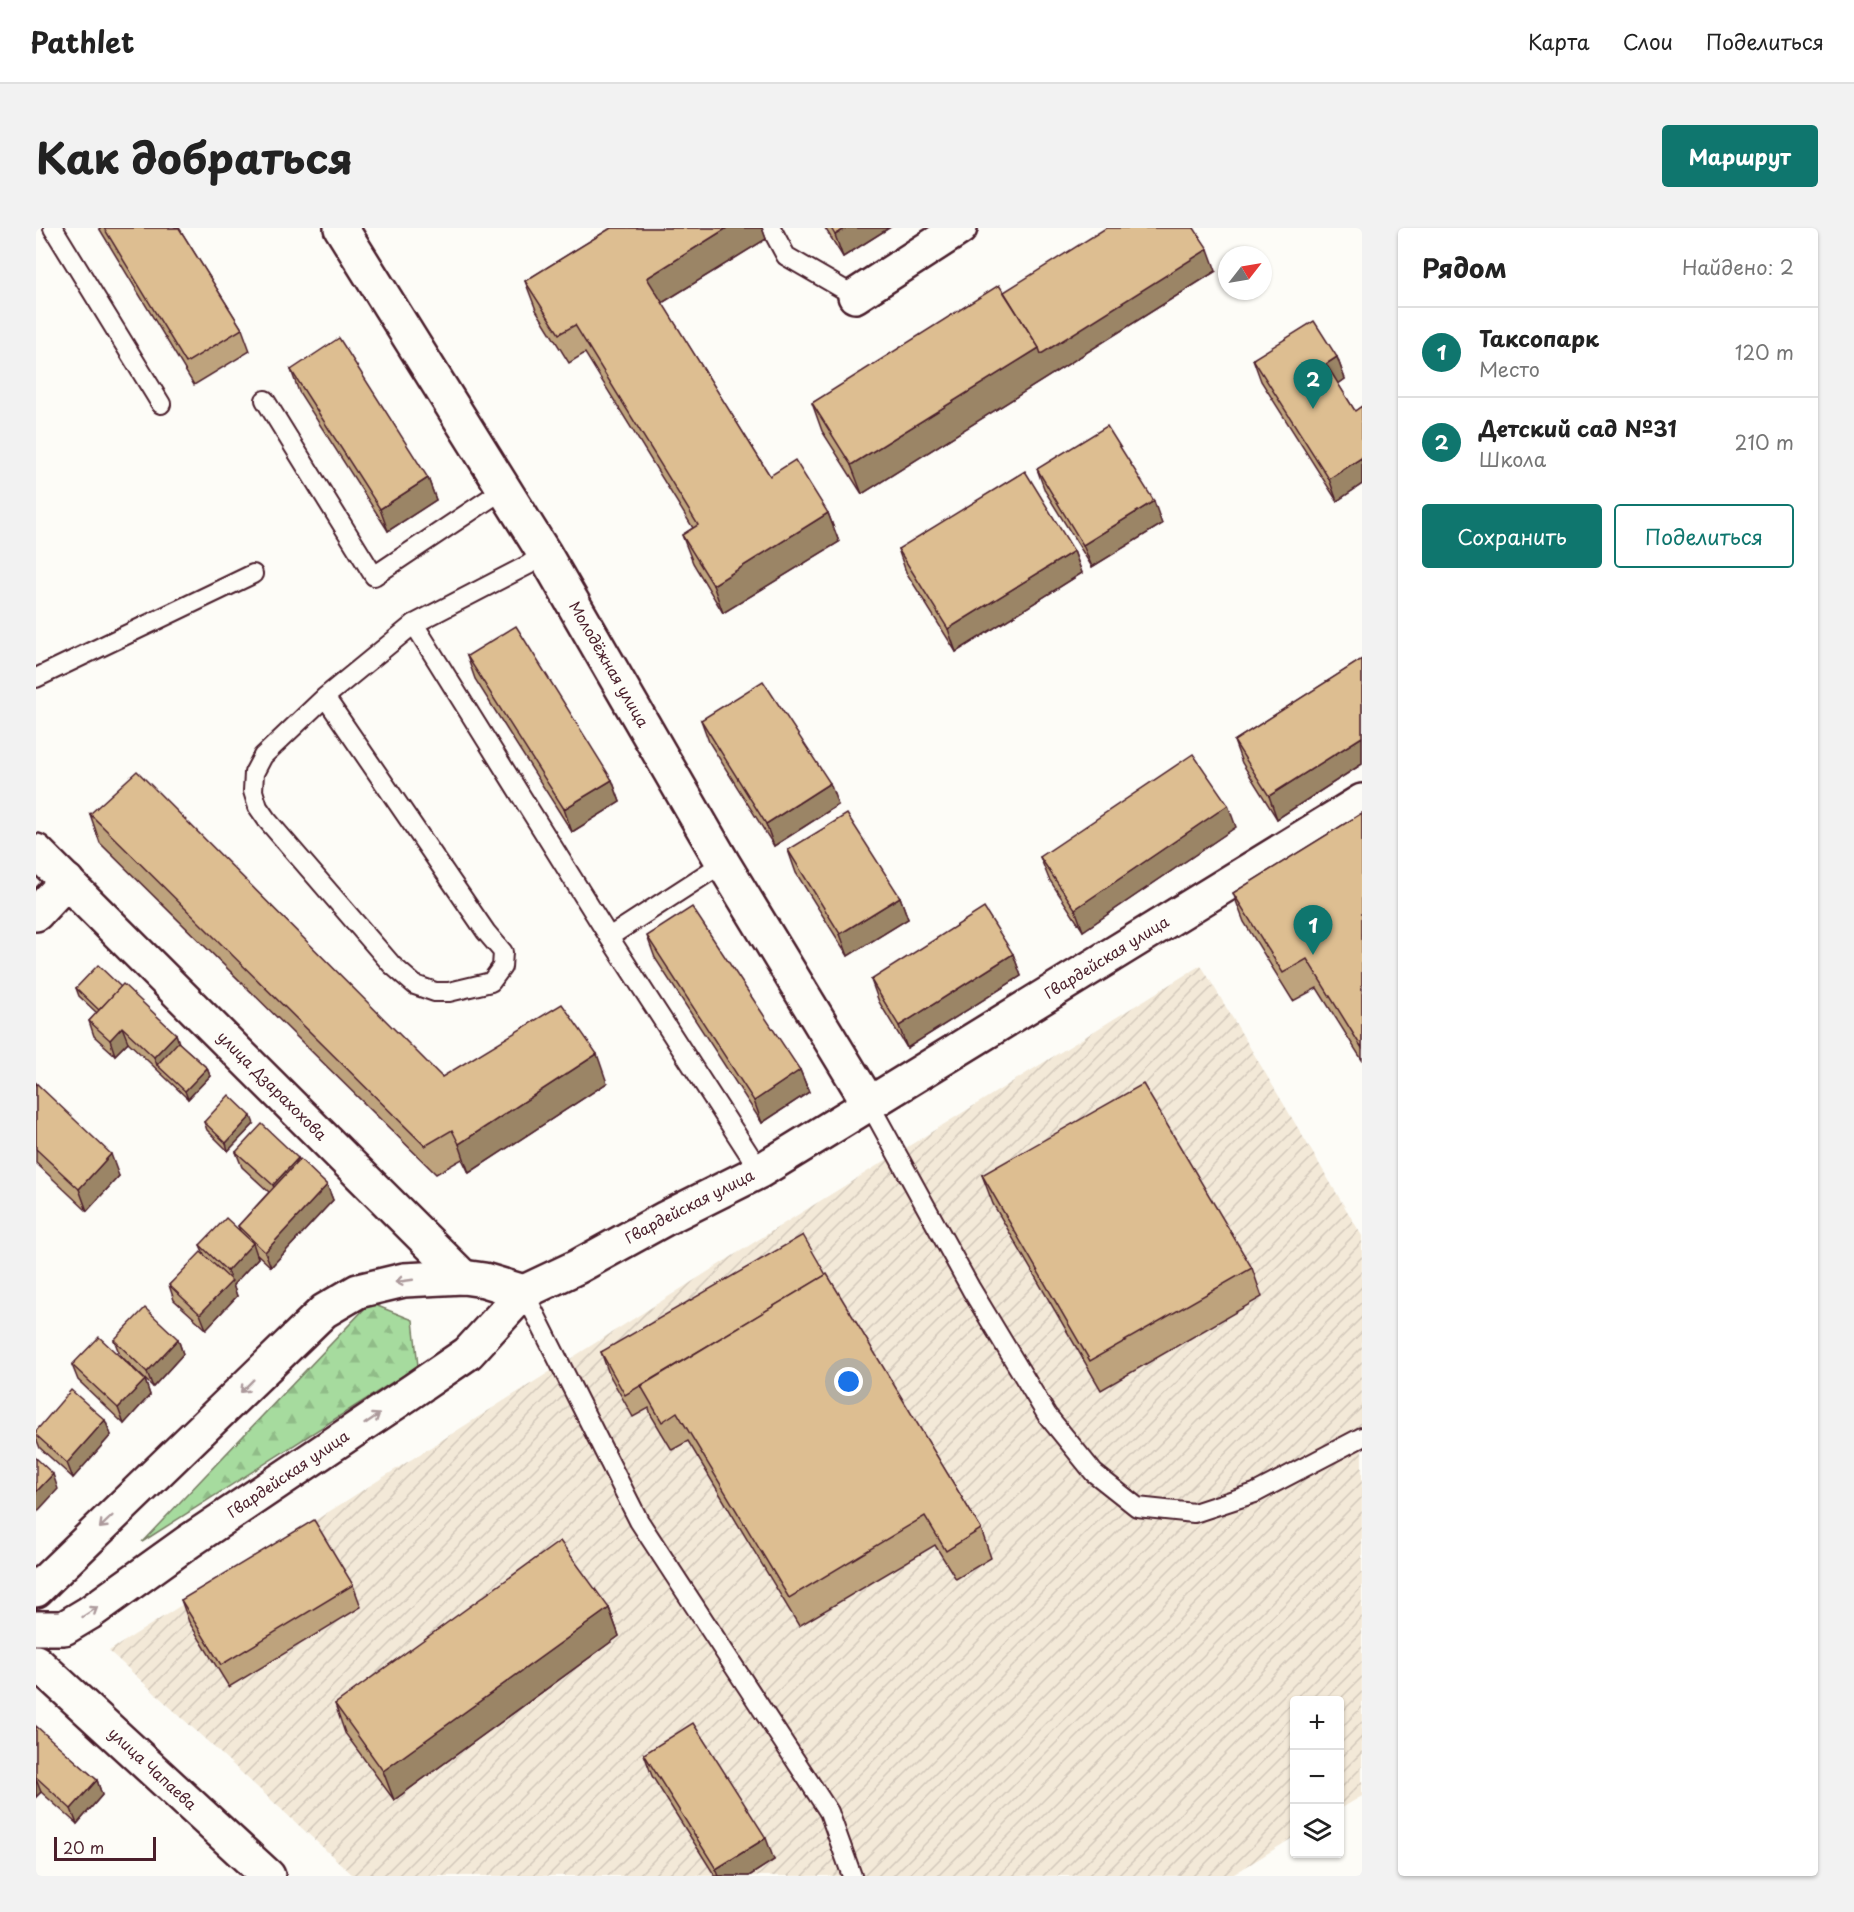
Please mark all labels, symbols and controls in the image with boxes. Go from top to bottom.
text: Pathlet [30,20,134,63]
text: Карта [1528,25,1590,57]
text: Слои [1623,25,1673,57]
text: Поделиться [1706,25,1824,57]
text: Как добраться [36,125,353,188]
button: Маршрут [1662,125,1818,187]
north arrow [1218,246,1272,300]
text: Рядом [1422,248,1507,287]
text: Найдено: 2 [1682,252,1794,282]
text: Таксопарк [1479,321,1599,354]
text: 1 [1437,337,1446,367]
text: 120 m [1735,337,1794,367]
text: Место [1479,354,1540,384]
pin: 2 [1294,360,1332,409]
text: Детский сад №31 [1479,411,1677,444]
text: 2 [1434,427,1449,457]
text: 210 m [1735,427,1794,457]
text: Школа [1479,444,1546,474]
button: Сохранить [1422,504,1602,568]
button: Поделиться [1614,504,1794,568]
street label: Молодёжная улица [564,596,656,732]
pin: 1 [1294,906,1332,955]
street label: Гвардейская улица [1039,909,1173,1004]
street label: улица Дзарахохова [213,1025,333,1146]
street label: Гвардейская улица [620,1162,758,1249]
one-way arrow [395,1276,415,1287]
your location [834,1367,863,1396]
one-way arrow [239,1379,254,1394]
one-way arrow [363,1413,380,1425]
street label: Гвардейская улица [222,1424,354,1523]
one-way arrow [99,1515,114,1529]
one-way arrow [81,1606,98,1618]
map controls [1290,1696,1344,1858]
button: + [1290,1696,1344,1750]
street label: улица Чапаева [104,1721,203,1815]
button: − [1290,1750,1344,1804]
button: layers [1290,1804,1344,1858]
scale bar [54,1834,156,1862]
text: 20 m [63,1835,104,1859]

